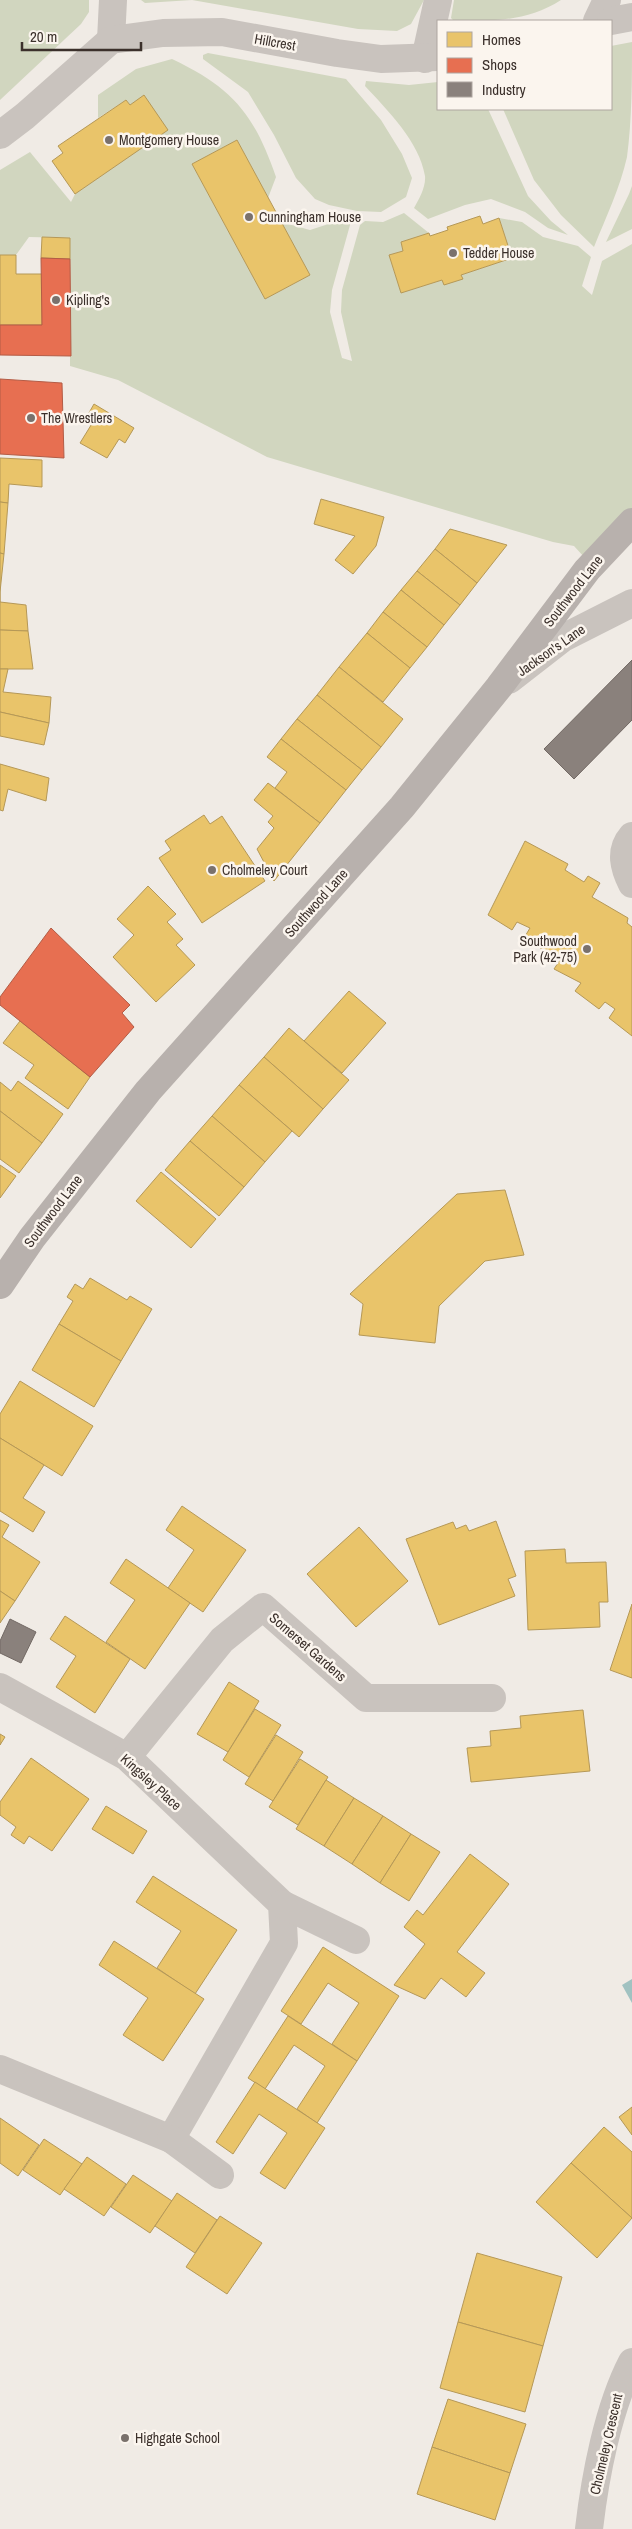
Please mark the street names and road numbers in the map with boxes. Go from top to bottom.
street label: Hillcrest [253,30,297,54]
street label: Southwood Lane [539,552,607,630]
street label: Jackson's Lane [514,620,588,680]
street label: Southwood Lane [280,865,352,941]
street label: Southwood Lane [20,1171,86,1251]
street label: Somerset Gardens [266,1609,350,1686]
street label: Kingsley Place [117,1750,185,1814]
street label: Cholmeley Crescent [586,2392,626,2496]

